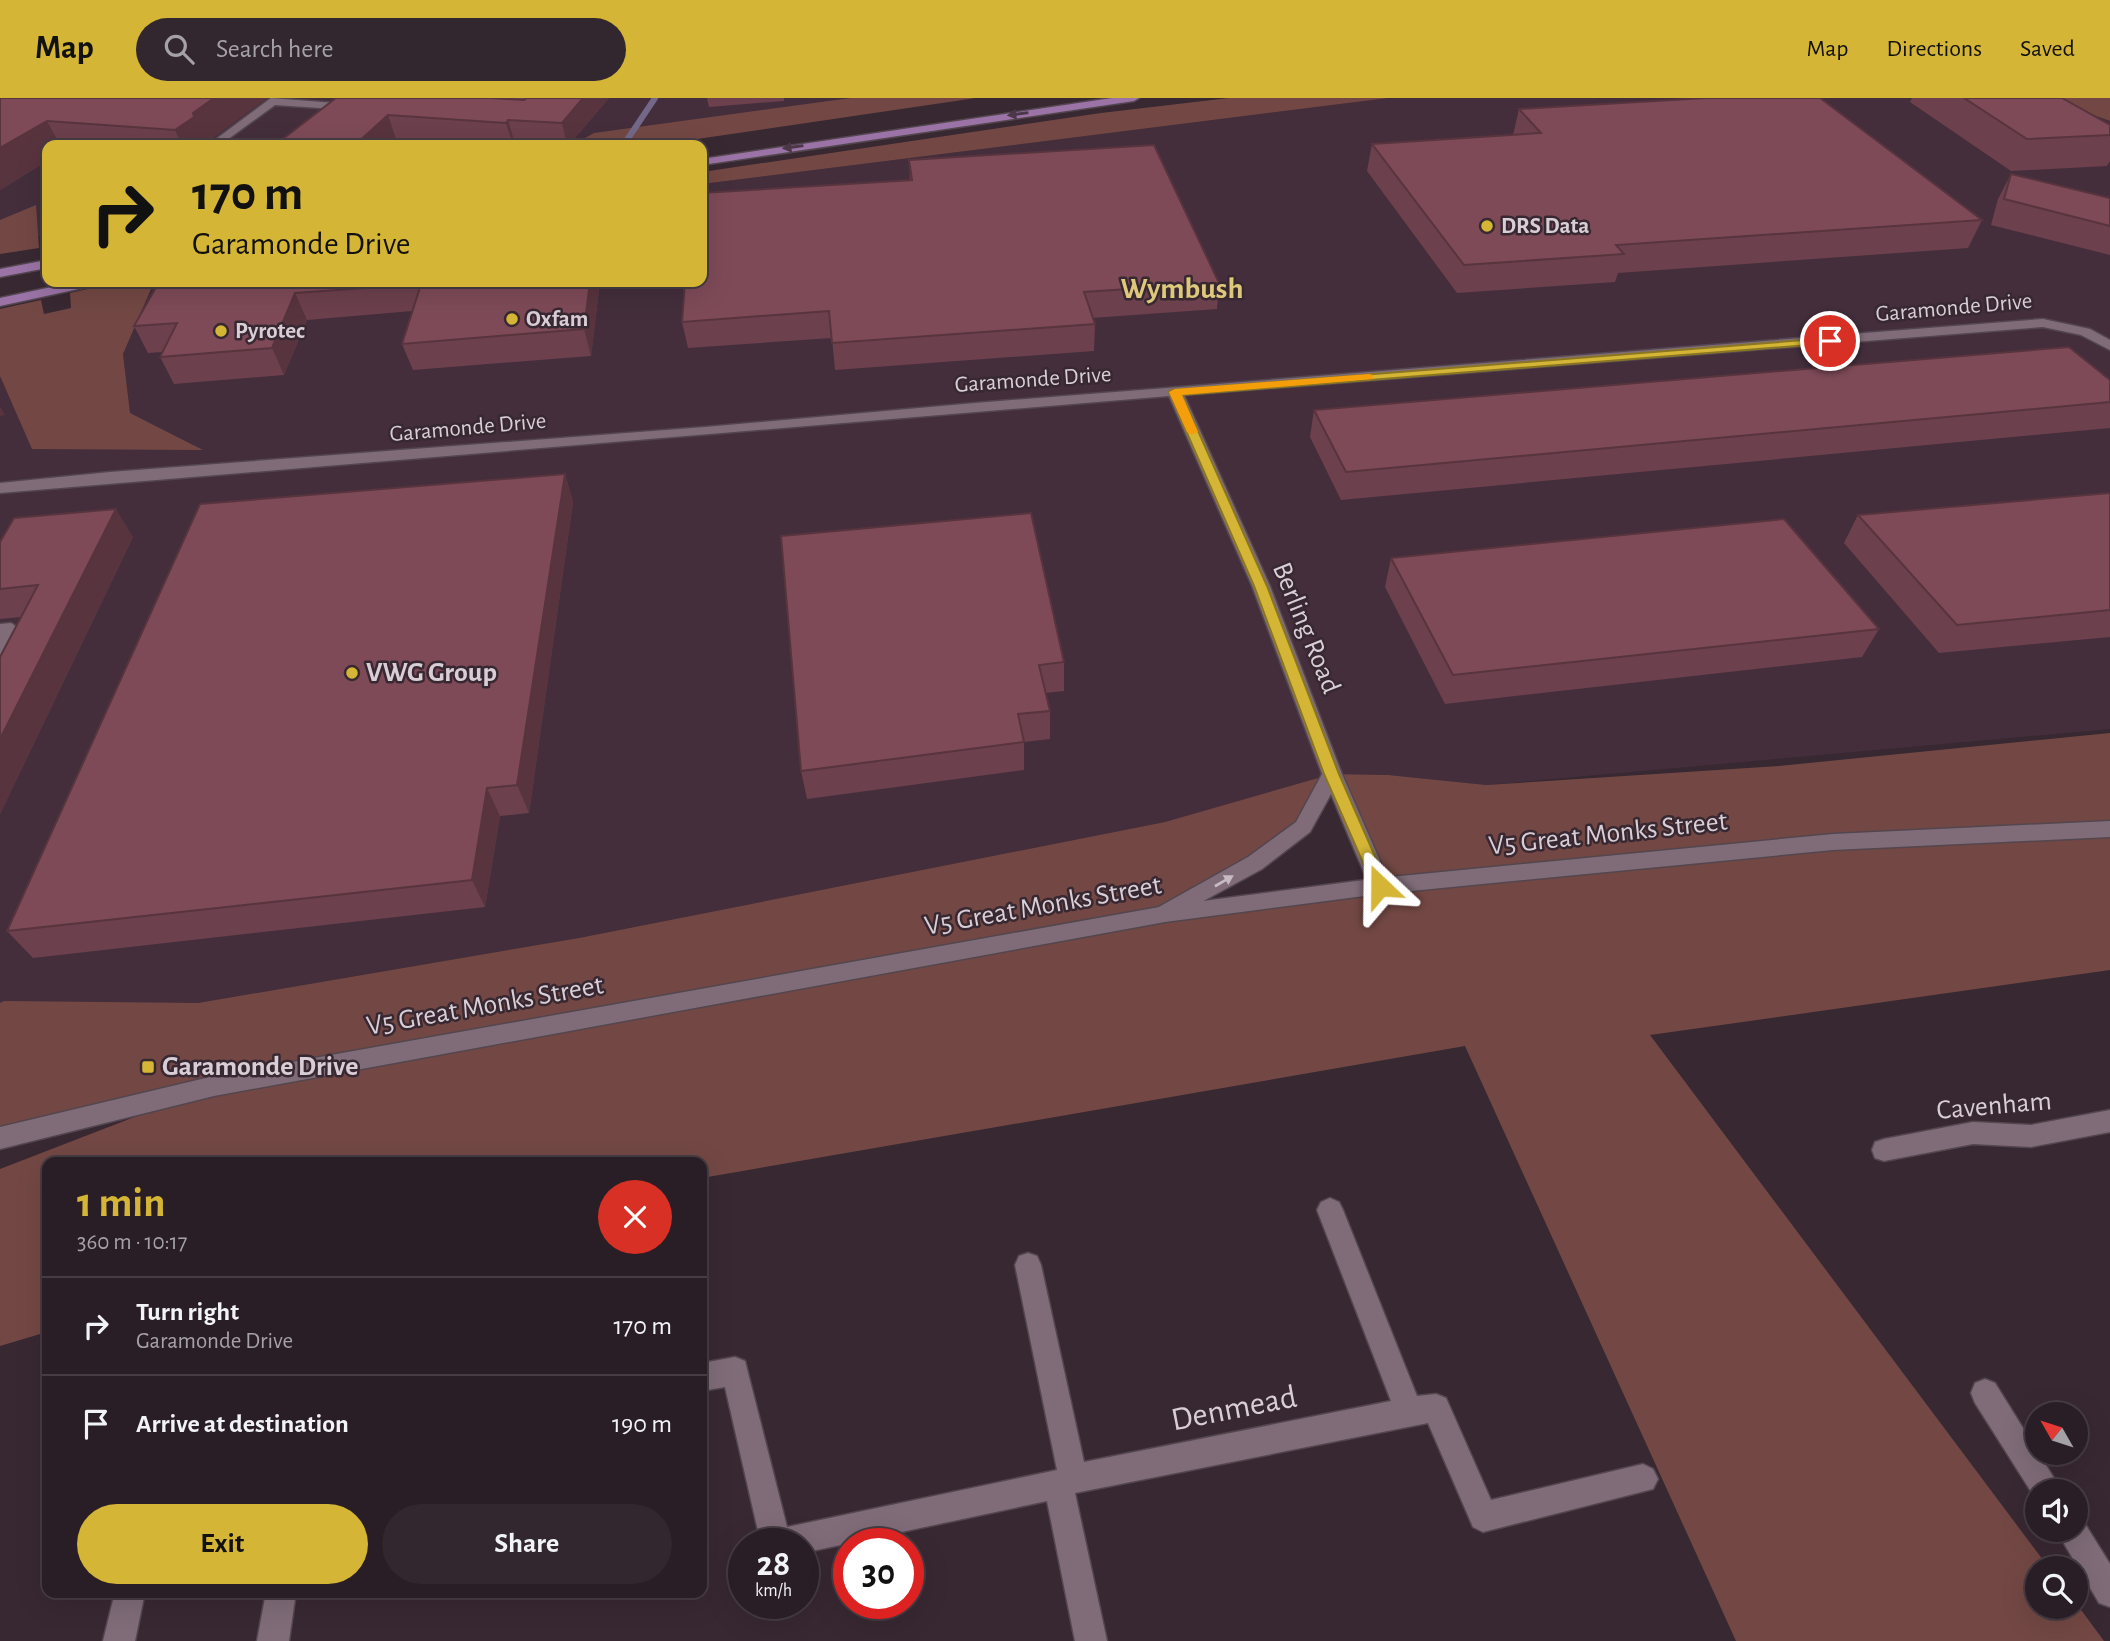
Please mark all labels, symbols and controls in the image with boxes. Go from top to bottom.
search box [136,18,626,81]
icon: search [160,30,198,68]
text: Map [35,32,94,65]
text: Search here [216,36,334,62]
text: Map [1806,37,1848,61]
text: Directions [1886,37,1982,61]
text: Saved [2020,37,2075,61]
one-way arrow [1007,109,1029,120]
one-way arrow [782,142,804,153]
icon: right [77,168,168,259]
text: 170 m [192,170,303,219]
place label: DRS Data [1501,215,1589,238]
marker: DRS Data [1479,218,1495,234]
text: Garamonde Drive [192,228,411,260]
district label: Wymbush [1121,274,1243,304]
street label: Garamonde Drive [1875,290,2033,326]
place label: Oxfam [526,308,588,331]
marker: Oxfam [504,311,520,327]
pin [1800,311,1860,371]
place label: Pyrotec [235,320,305,343]
icon: arrive [1811,322,1849,360]
marker: Pyrotec [213,323,229,339]
street label: Garamonde Drive [954,363,1112,397]
street label: Garamonde Drive [389,410,547,446]
street label: Berling Road [1267,558,1345,698]
place label: VWG Group [366,659,497,687]
marker: VWG Group [344,665,360,681]
street label: V5 Great Monks Street [1487,808,1729,860]
position arrow [1343,849,1417,923]
street label: V5 Great Monks Street [922,871,1164,941]
one-way arrow [1215,875,1234,887]
street label: V5 Great Monks Street [364,971,606,1041]
place label: Garamonde Drive [162,1053,358,1081]
marker: Garamonde Drive [140,1059,156,1075]
street label: Cavenham [1935,1087,2053,1125]
button: close [598,1180,672,1254]
text: 1 min [77,1182,166,1224]
text: 360 m · 10:17 [77,1231,187,1254]
text: Turn right [136,1299,239,1325]
icon: right [77,1307,115,1345]
text: 170 m [613,1313,672,1339]
text: Garamonde Drive [136,1330,293,1353]
street label: Denmead [1168,1381,1300,1437]
north arrow [2025,1402,2088,1465]
map controls [2025,1402,2088,1619]
icon: arrive [77,1405,115,1443]
text: Arrive at destination [136,1411,349,1437]
text: 190 m [612,1411,672,1437]
button: sound [2025,1479,2088,1542]
button: Exit [77,1504,368,1584]
button: Share [382,1504,672,1584]
speed limit sign: 30 [833,1528,924,1619]
text: 28 [757,1547,790,1582]
button: search [2025,1556,2088,1619]
text: km/h [755,1582,792,1600]

